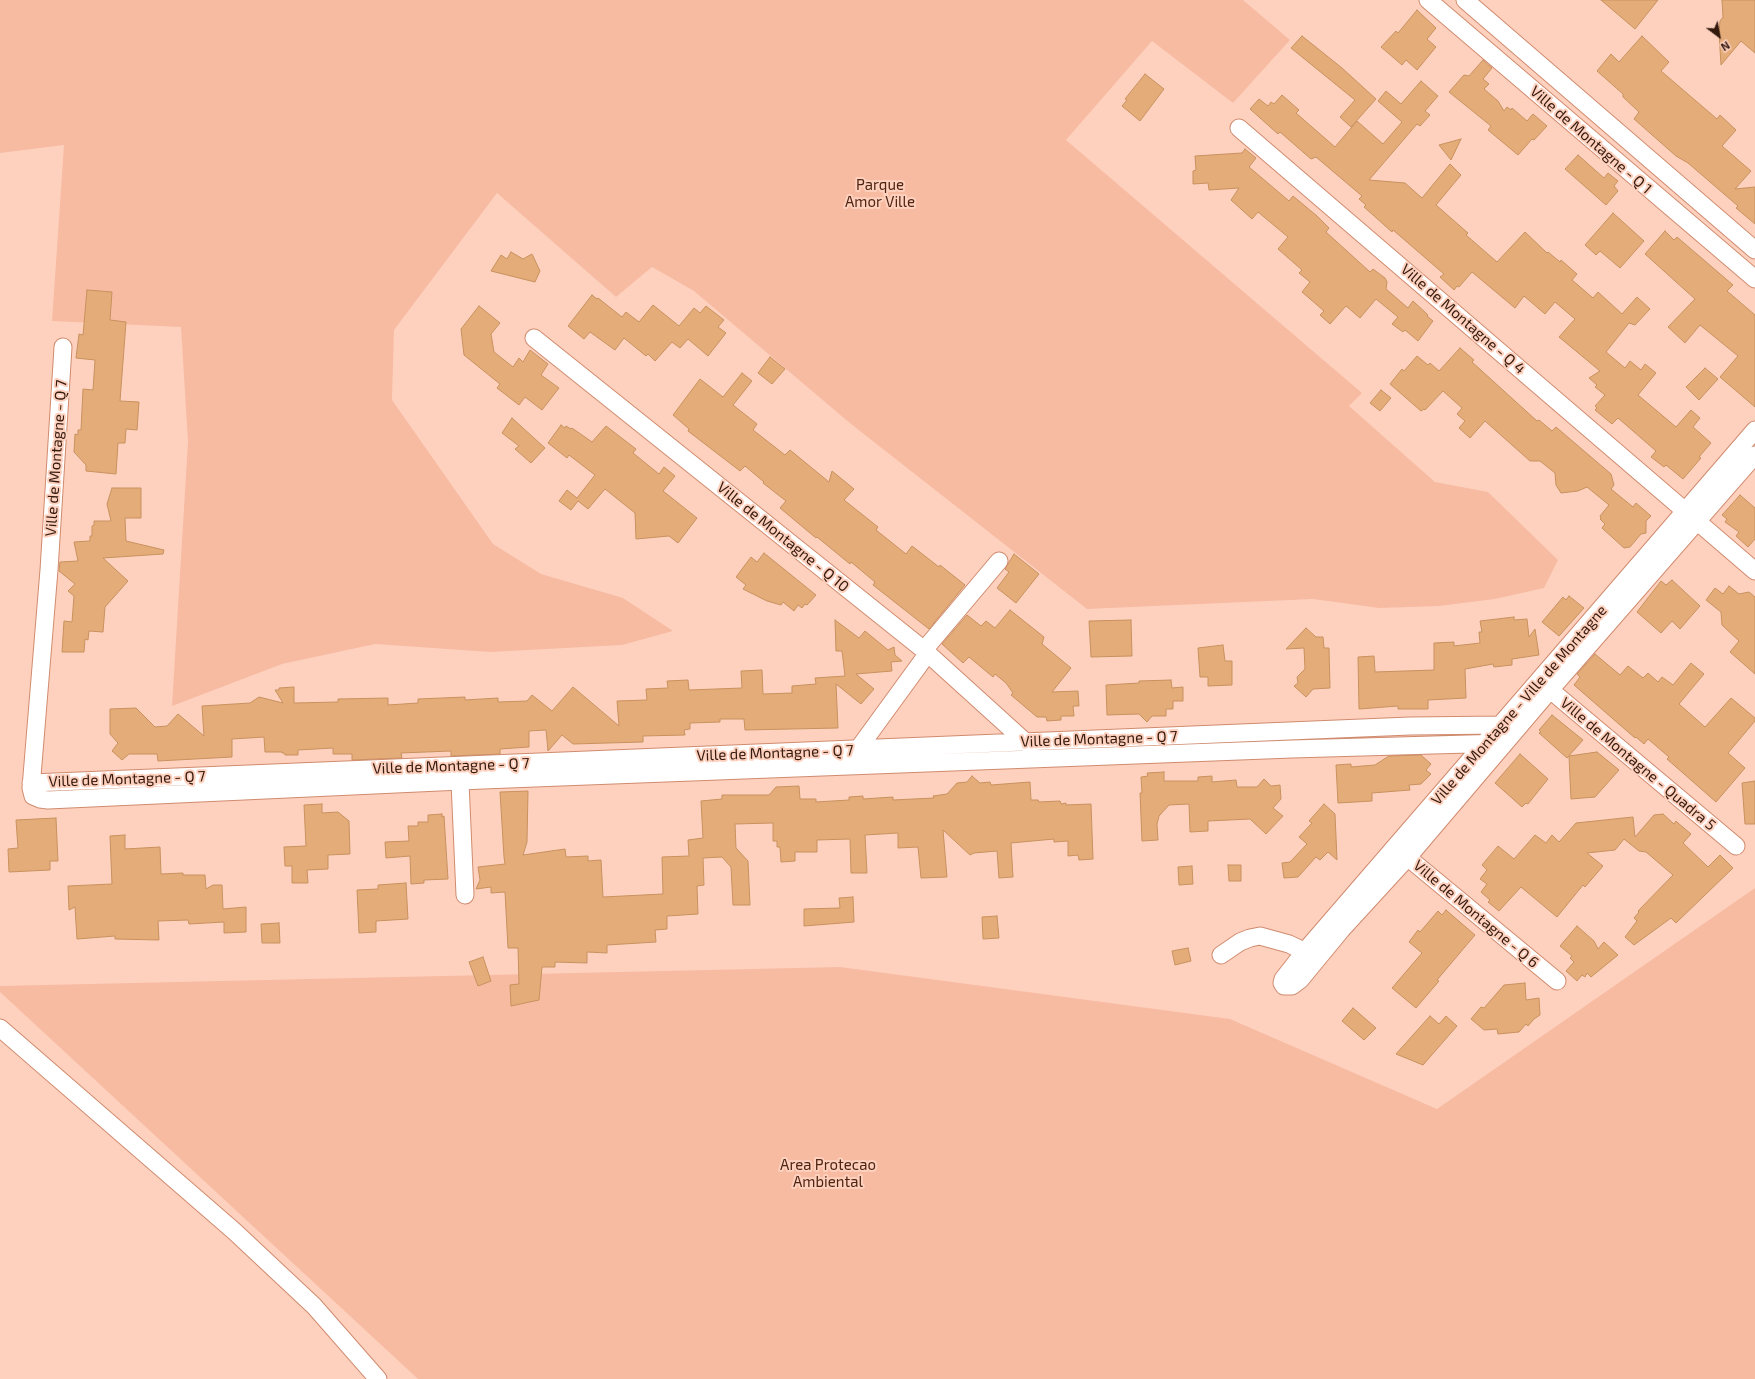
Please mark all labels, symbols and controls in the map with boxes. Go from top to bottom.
north arrow [1699,16,1739,56]
text: N [1719,39,1732,54]
street label: Ville de Montagne - Q 1 [1526,82,1656,198]
park label: Parque Amor Ville [845,176,915,211]
street label: Ville de Montagne - Q 4 [1397,260,1529,378]
street label: Ville de Montagne - Q 7 [42,379,70,537]
street label: Ville de Montagne - Q 10 [713,478,853,596]
street label: Ville de Montagne - Ville de Montagne [1427,601,1611,809]
street label: Ville de Montagne - Quadra 5 [1557,694,1719,834]
street label: Ville de Montagne - Q 7 [1020,727,1178,751]
street label: Ville de Montagne - Q 7 [696,741,854,765]
street label: Ville de Montagne - Q 7 [372,754,530,778]
street label: Ville de Montagne - Q 7 [48,767,206,791]
street label: Ville de Montagne - Q 6 [1410,856,1542,972]
park label: Area Protecao Ambiental [780,1156,876,1191]

